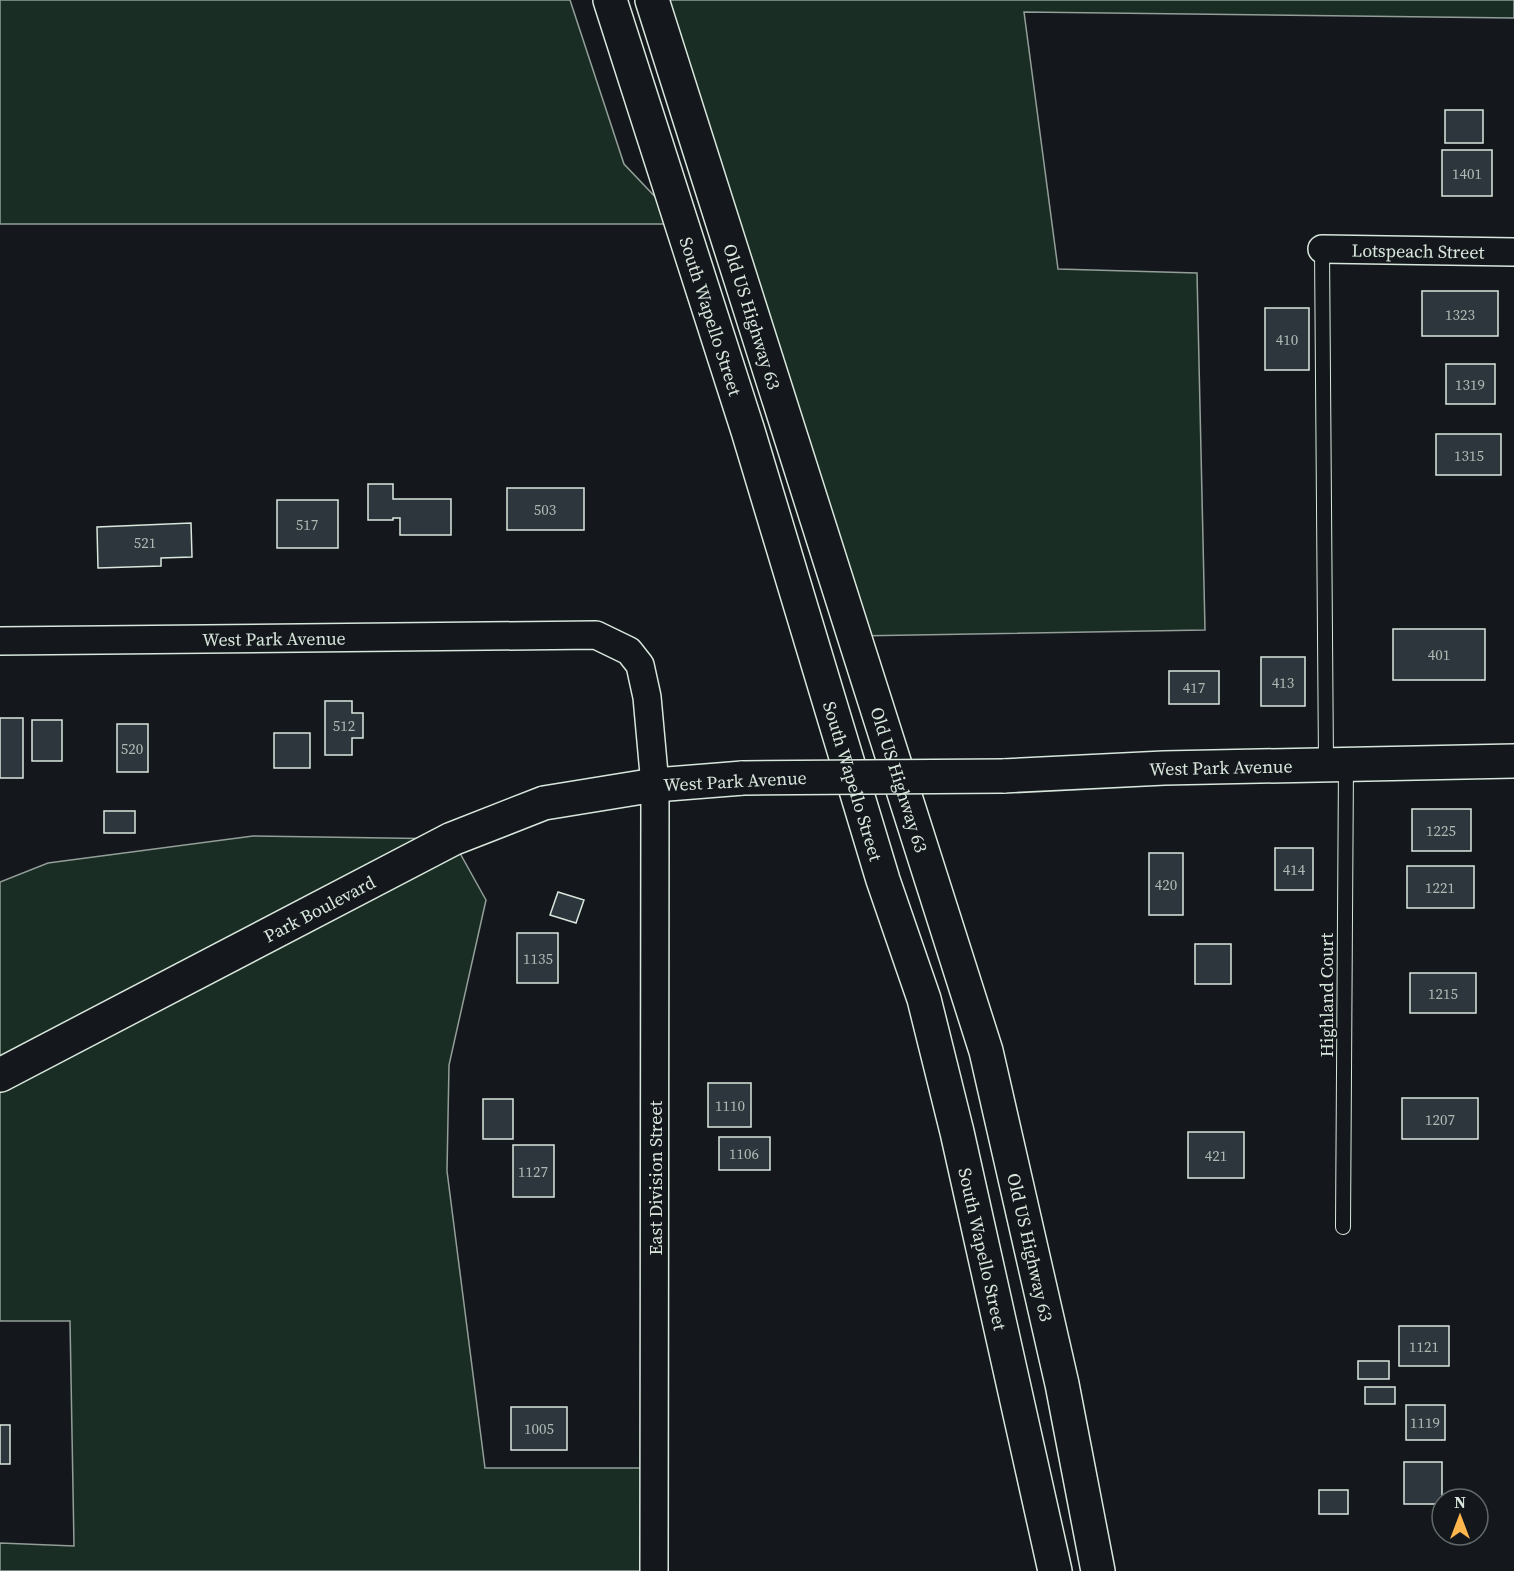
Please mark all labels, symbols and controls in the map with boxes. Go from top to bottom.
house number: 1401 [1452,163,1482,184]
street label: South Wapello Street [674,234,748,399]
street label: Lotspeach Street [1351,237,1485,264]
street label: Old US Highway 63 [718,240,787,392]
house number: 1323 [1445,304,1475,325]
house number: 410 [1276,329,1298,350]
house number: 1319 [1455,374,1485,395]
house number: 1315 [1454,445,1484,466]
house number: 503 [534,499,556,520]
house number: 517 [296,514,318,535]
house number: 521 [134,532,156,553]
street label: West Park Avenue [202,625,346,651]
house number: 401 [1428,644,1450,665]
house number: 413 [1272,672,1294,693]
house number: 417 [1183,677,1205,698]
street label: South Wapello Street [817,698,889,864]
street label: Old US Highway 63 [865,704,935,856]
house number: 512 [333,715,355,736]
house number: 520 [121,738,143,759]
street label: West Park Avenue [1148,753,1293,781]
street label: West Park Avenue [663,765,807,797]
house number: 1225 [1426,820,1456,841]
house number: 414 [1283,859,1306,880]
street label: Park Boulevard [259,869,379,948]
house number: 420 [1155,874,1177,895]
house number: 1221 [1425,877,1455,898]
street label: Highland Court [1314,933,1339,1057]
house number: 1135 [523,948,553,969]
house number: 1215 [1428,983,1458,1004]
house number: 1110 [715,1095,745,1116]
street label: East Division Street [643,1100,668,1255]
house number: 1207 [1425,1109,1455,1130]
house number: 1106 [729,1143,759,1164]
house number: 421 [1205,1145,1227,1166]
house number: 1127 [518,1161,548,1182]
street label: South Wapello Street [953,1165,1013,1332]
street label: Old US Highway 63 [1002,1170,1060,1324]
house number: 1121 [1409,1336,1439,1357]
house number: 1119 [1410,1412,1440,1433]
house number: 1005 [524,1418,554,1439]
north arrow [1430,1487,1490,1547]
text: N [1454,1491,1466,1513]

